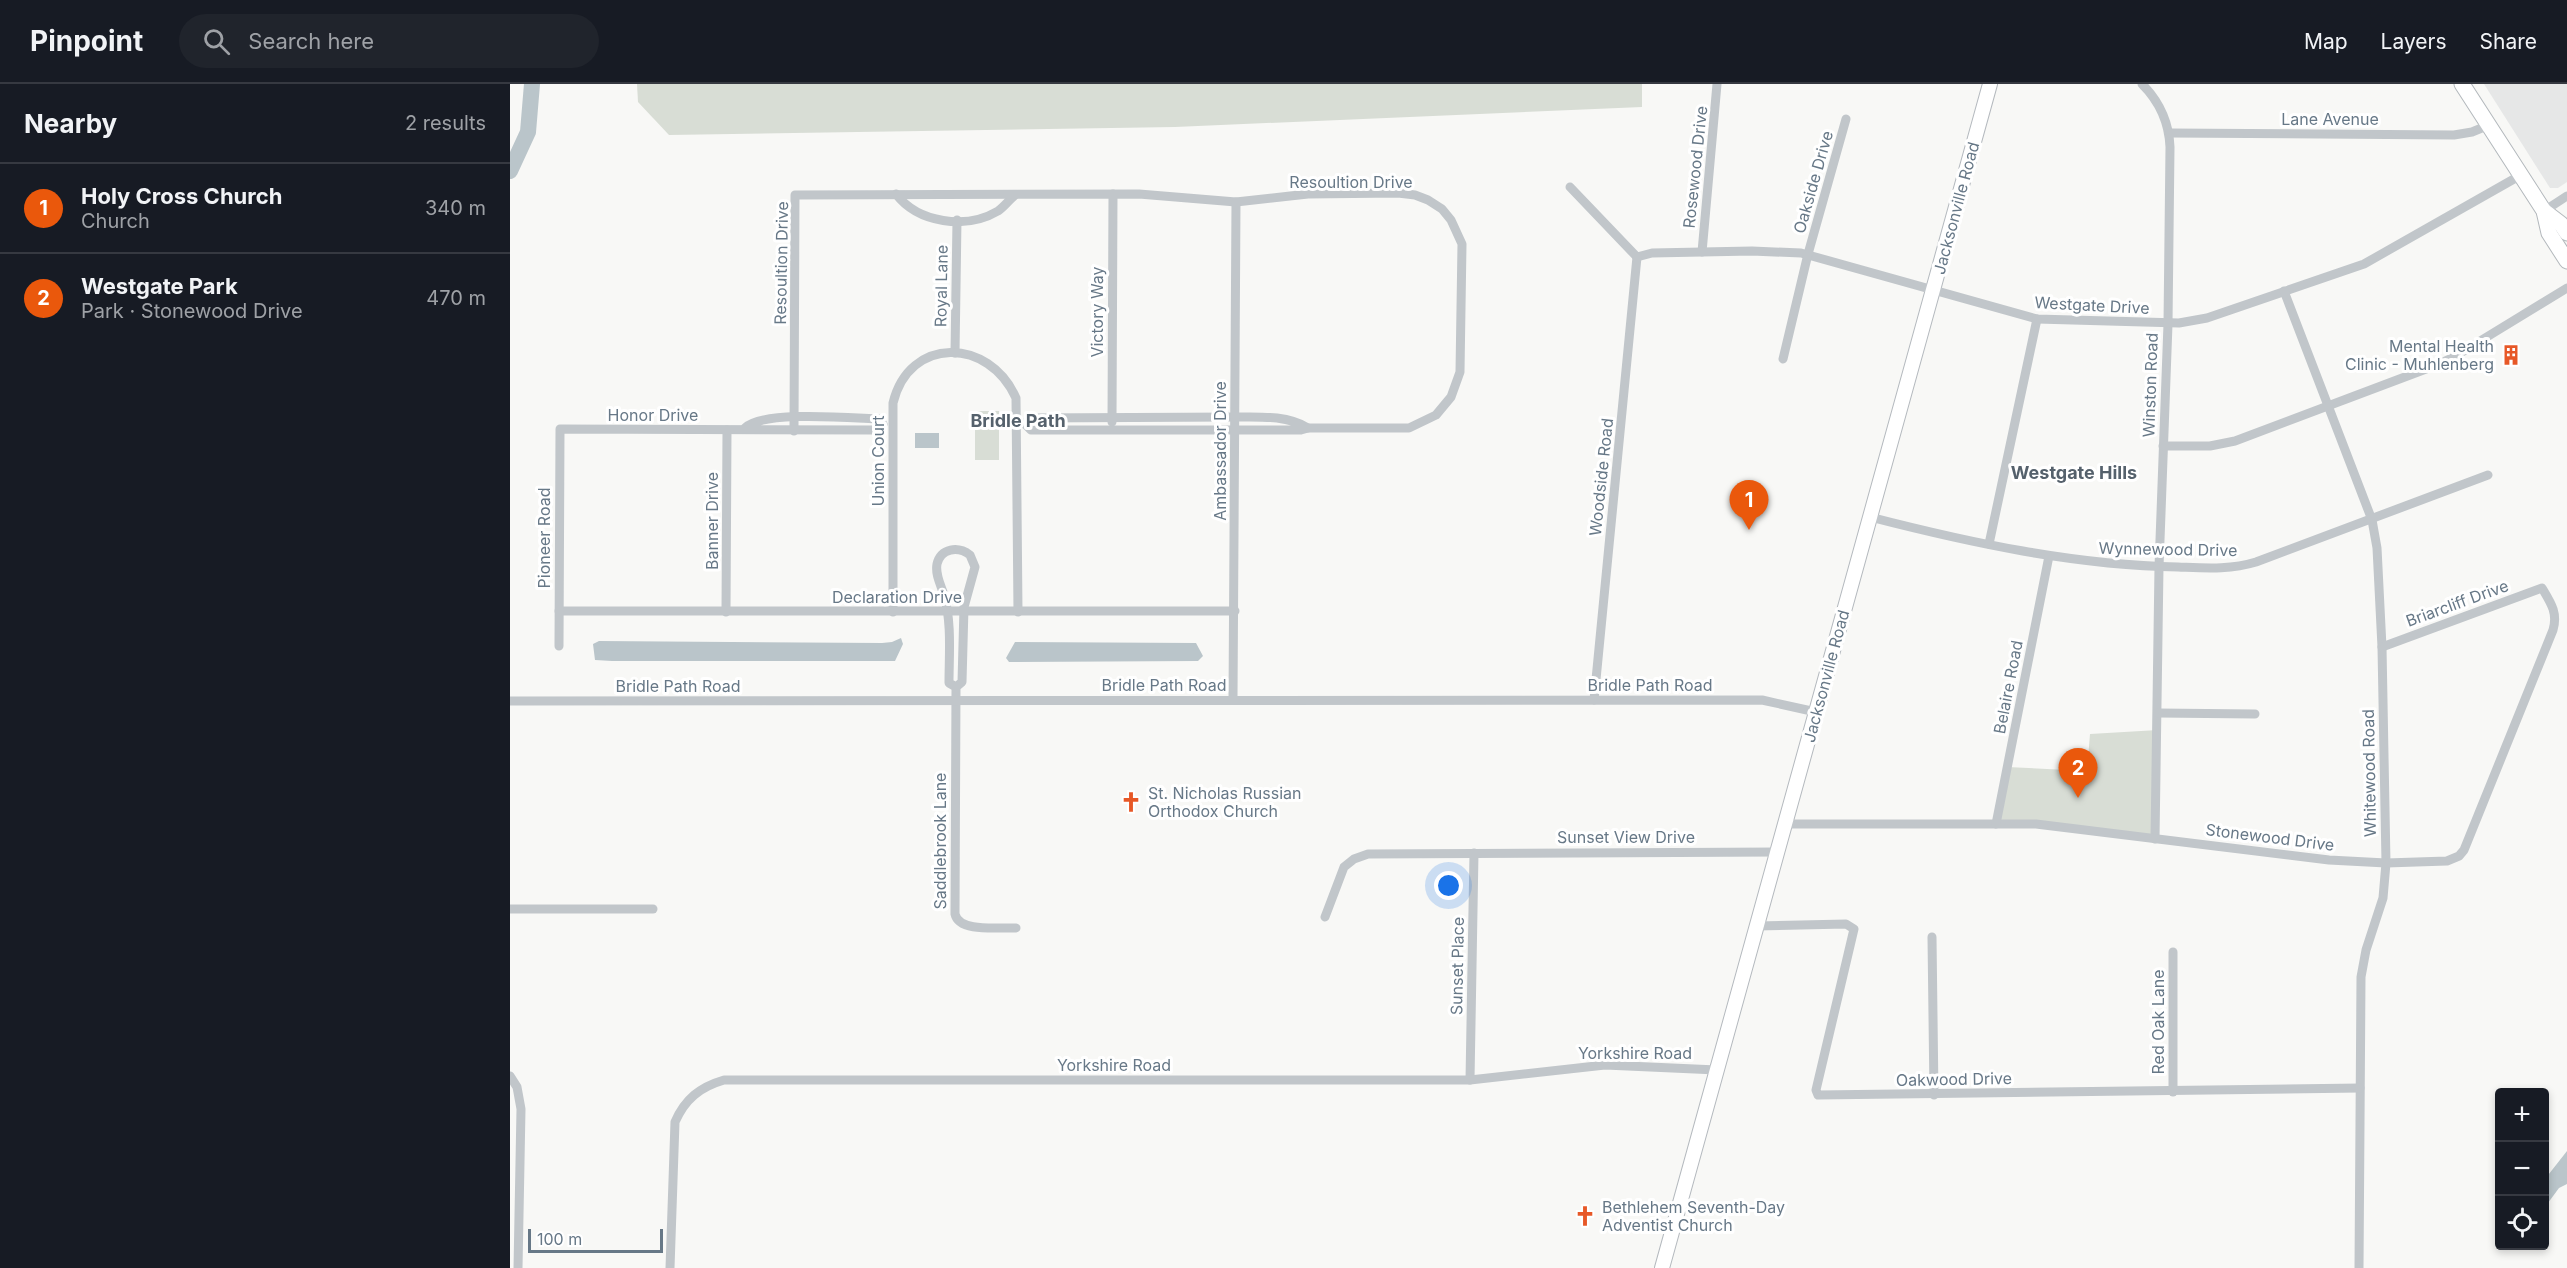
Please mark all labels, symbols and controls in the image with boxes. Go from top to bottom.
search box [179,14,599,68]
text: Pinpoint [30,24,143,58]
icon: search [200,25,233,58]
text: Search here [248,28,374,54]
text: Map [2304,29,2348,54]
text: Layers [2381,29,2447,54]
text: Share [2480,29,2537,54]
street label: Rosewood Drive [1679,105,1711,229]
text: Nearby [24,108,117,139]
street label: Lane Avenue [2281,109,2379,129]
text: 2 results [405,111,486,135]
street label: Oakside Drive [1789,128,1837,236]
street label: Jacksonville Road [1929,140,1983,276]
street label: Resoultion Drive [1289,172,1413,192]
text: Holy Cross Church [81,183,282,209]
text: 1 [39,196,48,220]
text: 340 m [425,196,486,220]
street label: Resoultion Drive [770,201,792,325]
text: Church [81,209,150,233]
street label: Royal Lane [930,245,952,327]
street label: Victory Way [1087,266,1107,358]
text: Westgate Park [81,273,238,299]
text: 2 [37,286,50,310]
text: 470 m [426,286,486,310]
street label: Westgate Drive [2034,292,2150,318]
text: Park · Stonewood Drive [81,299,303,323]
street label: Winston Road [2138,332,2162,438]
place label: Mental Health Clinic - Muhlenberg [2345,336,2494,374]
building icon: Mental Health Clinic - Muhlenberg [2499,343,2523,367]
street label: Ambassador Drive [1210,381,1230,521]
street label: Honor Drive [608,405,698,425]
district label: Bridle Path [970,410,1066,431]
street label: Union Court [868,415,888,507]
street label: Woodside Road [1585,417,1617,537]
district label: Westgate Hills [2011,462,2137,483]
street label: Banner Drive [702,472,722,570]
pin: 1 [1730,480,1768,530]
street label: Pioneer Road [534,488,554,588]
street label: Wynnewood Drive [2098,538,2238,560]
street label: Briarcliff Drive [2403,575,2511,631]
street label: Declaration Drive [832,587,962,607]
street label: Jacksonville Road [1799,608,1853,744]
street label: Belaire Road [1989,639,2027,735]
street label: Bridle Path Road [1101,675,1227,695]
street label: Bridle Path Road [1587,675,1713,695]
street label: Bridle Path Road [615,676,741,696]
street label: Whitewood Road [2358,709,2380,837]
pin: 2 [2058,748,2098,798]
street label: Saddlebrook Lane [930,773,950,909]
place label: St. Nicholas Russian Orthodox Church [1148,783,1302,821]
church icon: St. Nicholas Russian Orthodox Church [1119,790,1143,814]
street label: Stonewood Drive [2205,819,2335,855]
street label: Sunset View Drive [1557,827,1695,847]
your location [1434,871,1463,900]
street label: Sunset Place [1446,917,1468,1015]
street label: Red Oak Lane [2148,970,2168,1075]
street label: Yorkshire Road [1578,1043,1692,1063]
street label: Yorkshire Road [1057,1055,1171,1075]
street label: Oakwood Drive [1896,1068,2012,1090]
map controls [2495,1088,2549,1250]
button: + [2495,1088,2549,1142]
button: − [2495,1142,2549,1196]
button: locate [2495,1196,2549,1250]
place label: Bethlehem Seventh-Day Adventist Church [1602,1197,1785,1235]
church icon: Bethlehem Seventh-Day Adventist Church [1573,1204,1597,1228]
scale bar [528,1226,663,1254]
text: 100 m [537,1229,582,1249]

